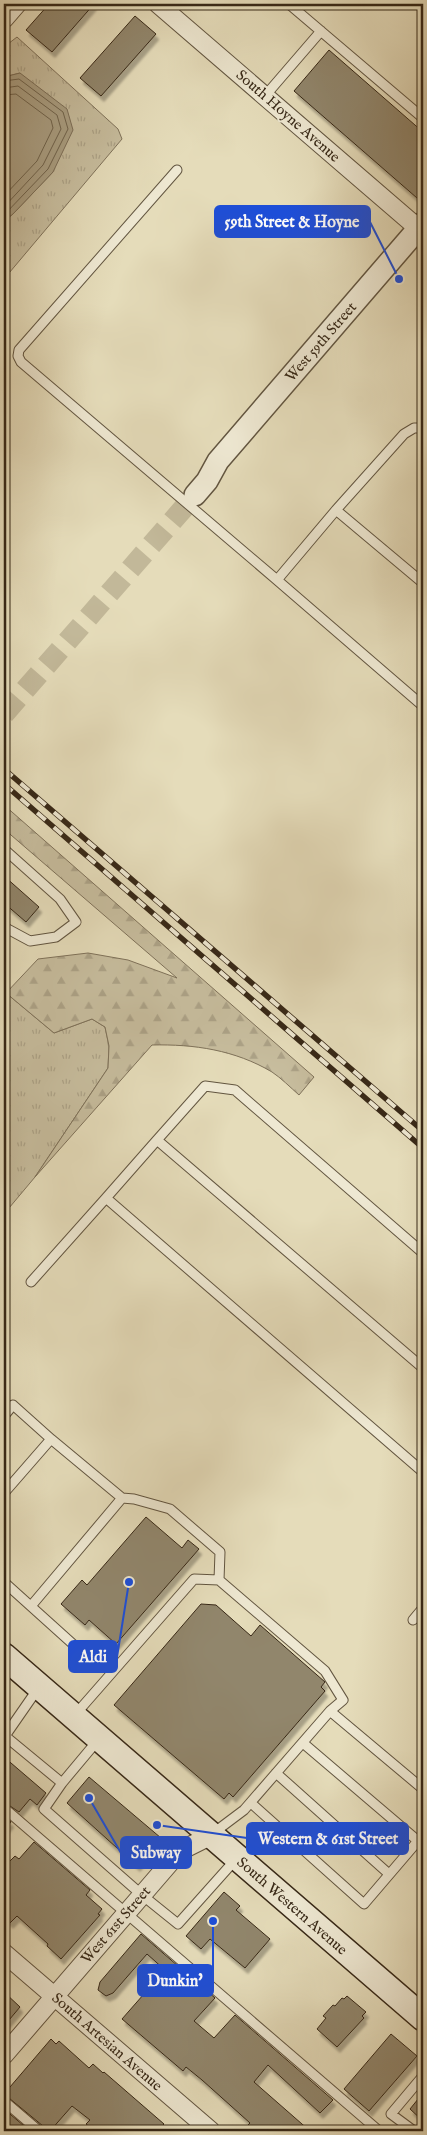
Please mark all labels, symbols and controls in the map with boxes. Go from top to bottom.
street label: South Hoyne Avenue [232,66,344,167]
callout: 59th Street & Hoyne [215,206,370,237]
text: 59th Street & Hoyne [225,213,360,233]
street label: West 59th Street [281,298,361,386]
callout: Aldi [69,1641,117,1672]
text: Aldi [78,1648,108,1668]
callout: Western & 61st Street [247,1823,408,1854]
text: Western & 61st Street [257,1830,399,1850]
callout: Subway [121,1837,191,1868]
text: Subway [131,1844,182,1864]
street label: South Western Avenue [233,1853,351,1959]
street label: West 61st Street [77,1882,155,1968]
callout: Dunkin' [138,1965,213,1996]
text: Dunkin' [147,1972,203,1992]
street label: South Artesian Avenue [48,1989,166,2095]

